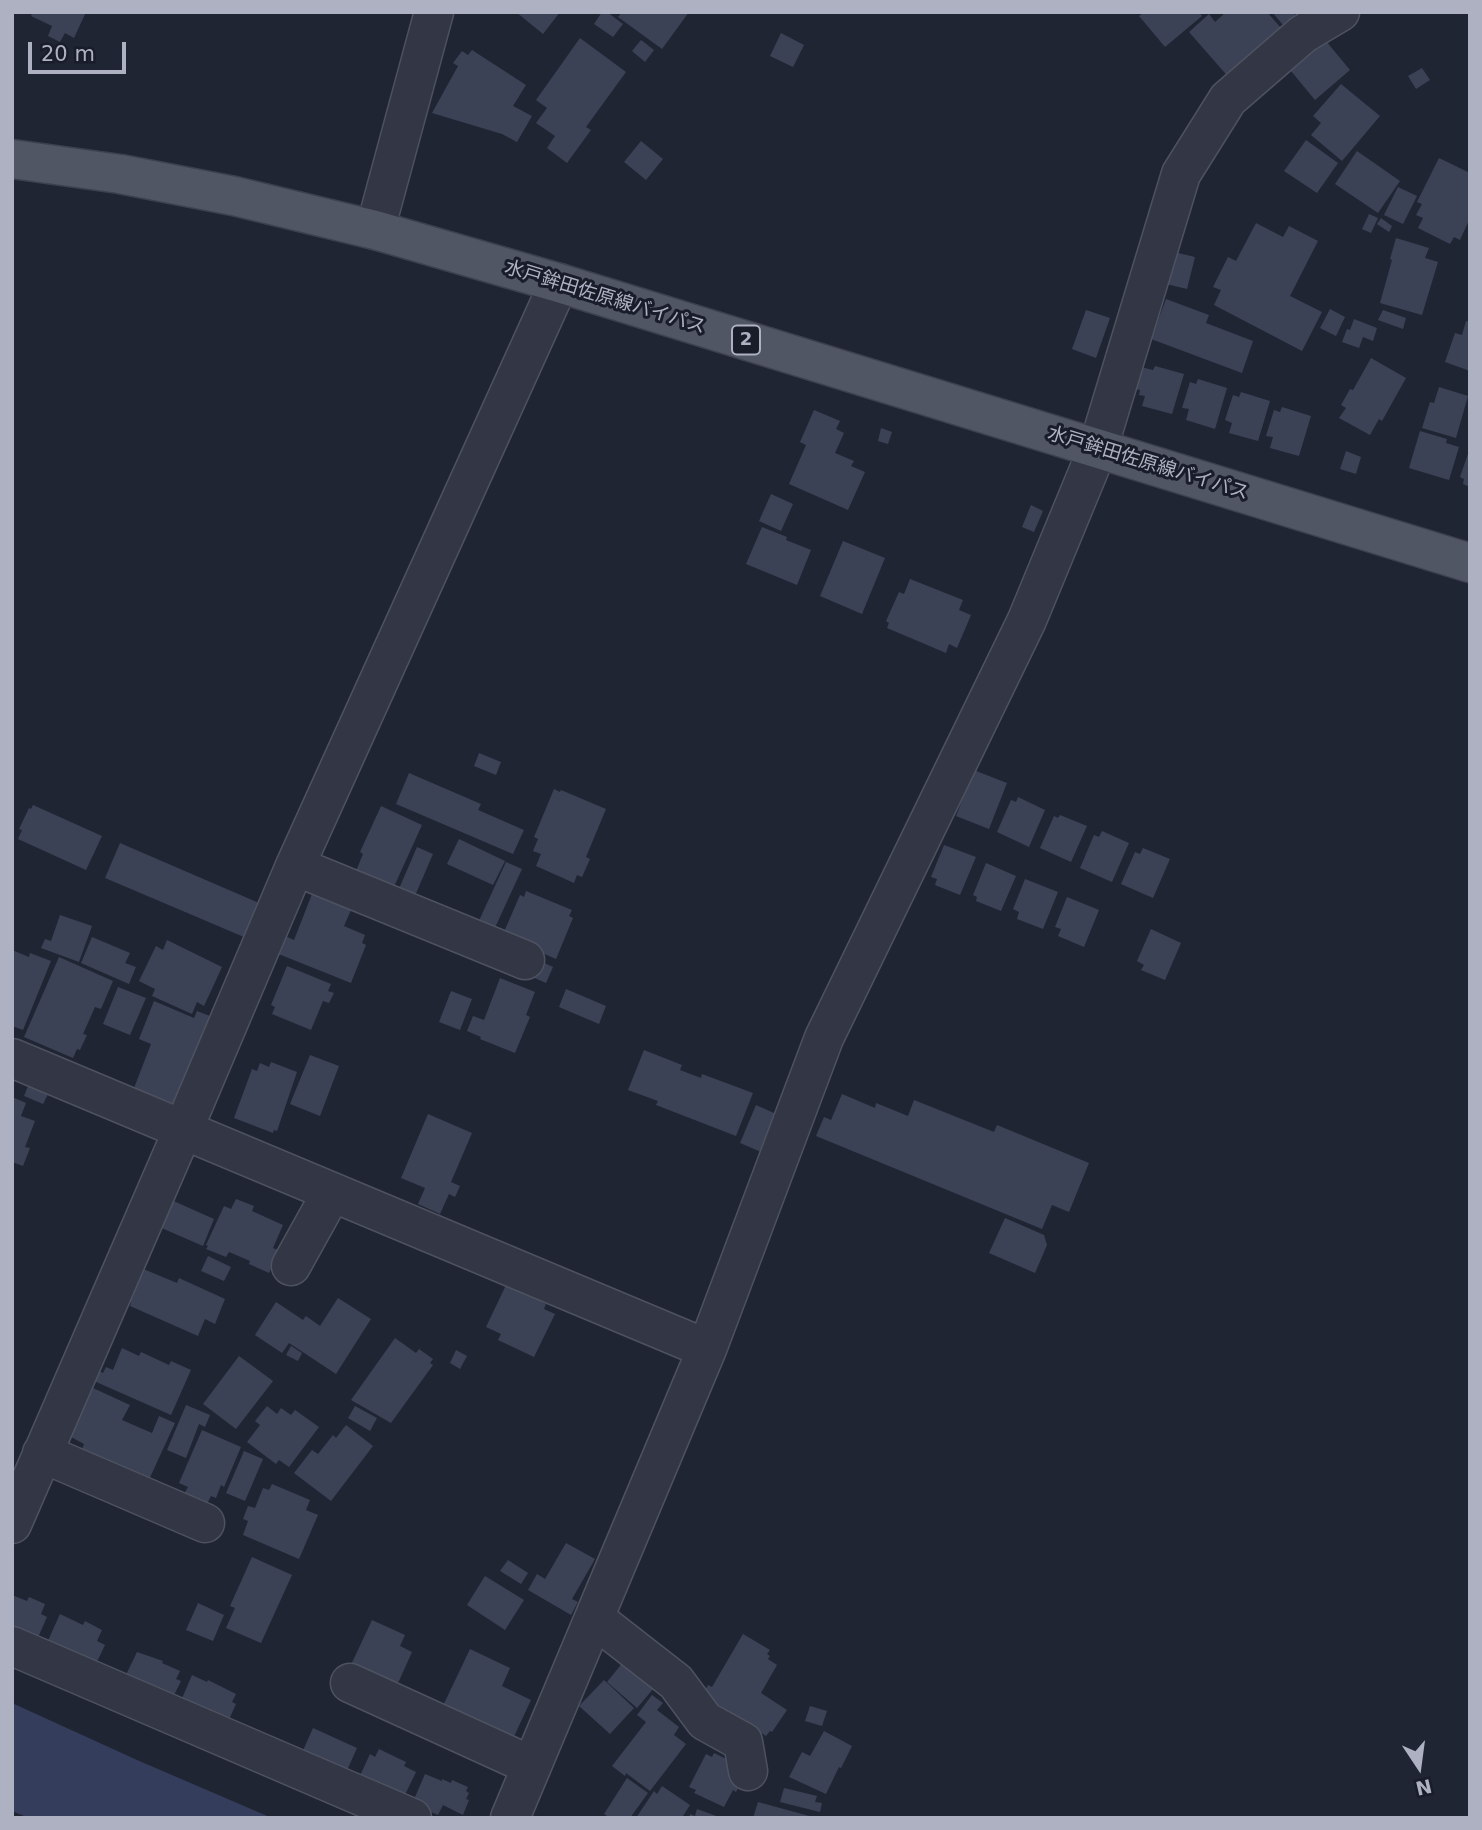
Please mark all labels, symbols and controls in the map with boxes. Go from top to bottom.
scale bar [32,28,130,72]
text: 20 m [41,42,95,66]
street label: 水戸鉾田佐原線バイパス [502,257,708,339]
road number: 2 [732,326,760,354]
street label: 水戸鉾田佐原線バイパス [1045,423,1251,505]
north arrow [1384,1732,1454,1802]
text: N [1414,1775,1434,1800]

